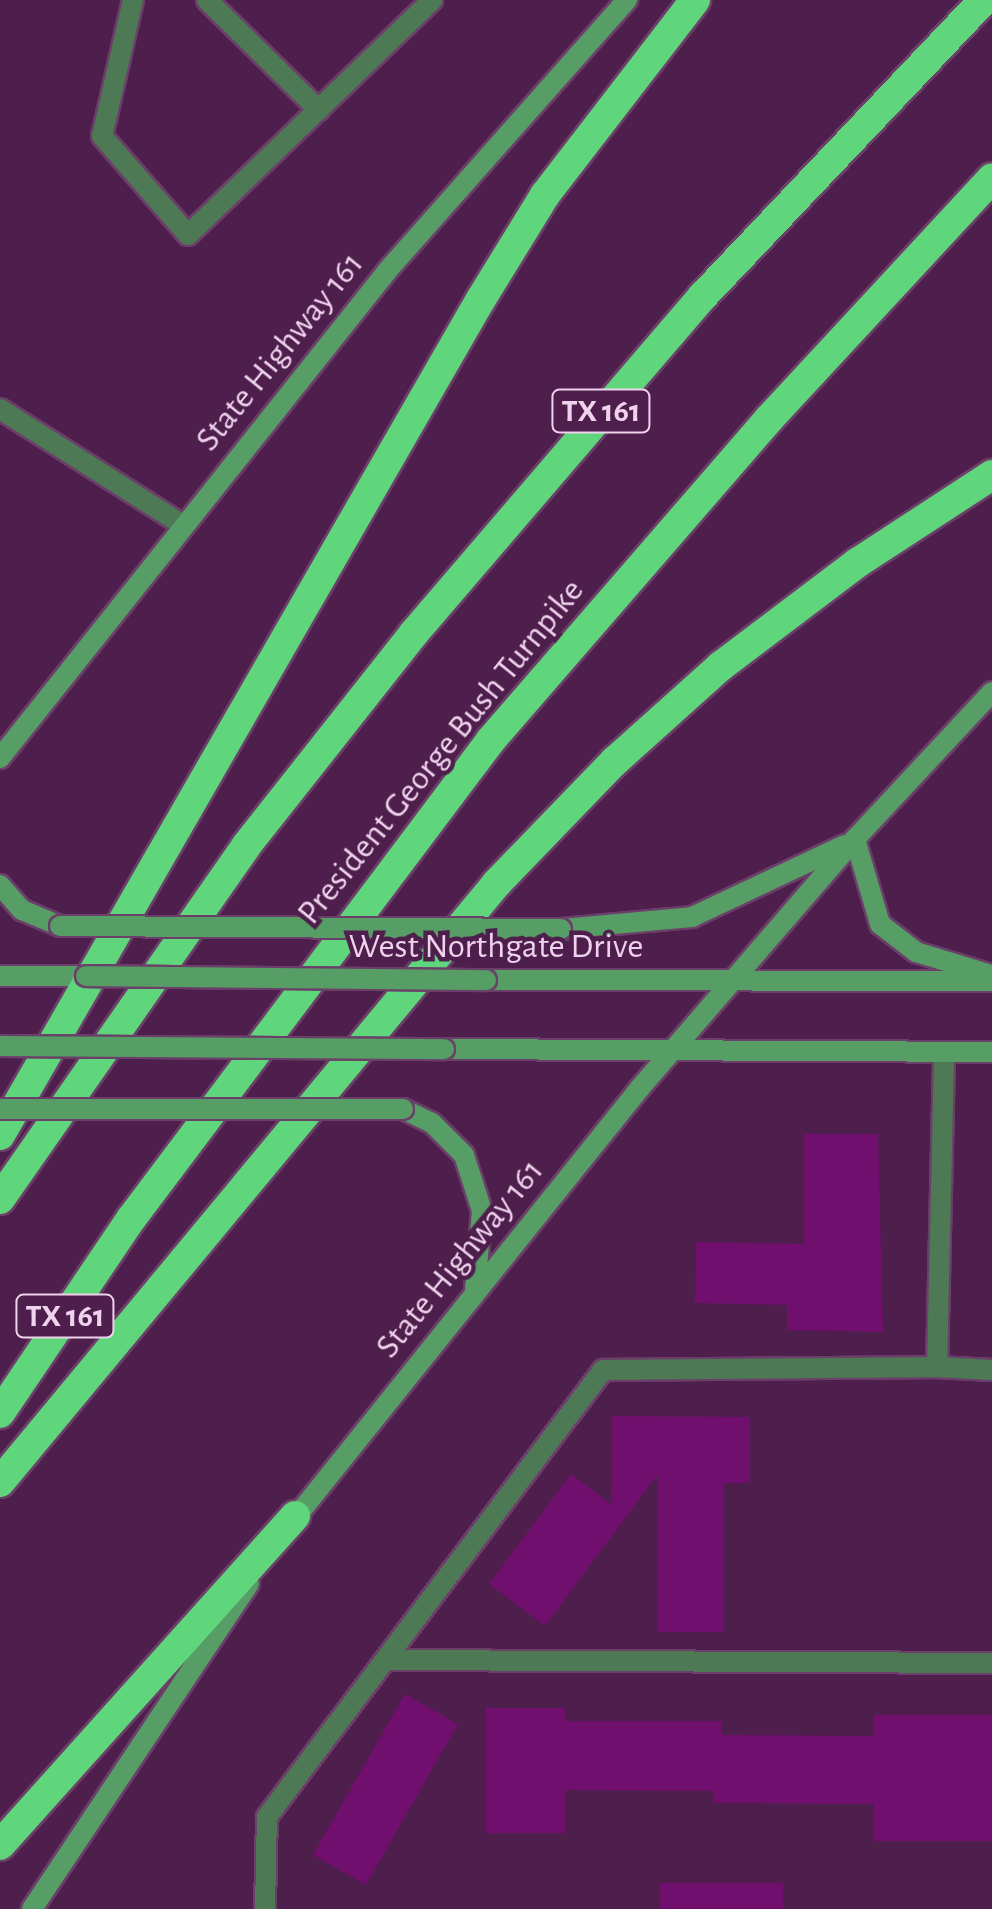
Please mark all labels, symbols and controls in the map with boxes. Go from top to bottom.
street label: State Highway 161 [187,244,373,460]
road number: TX 161 [551,384,651,438]
street label: President George Bush Turnpike [289,571,593,933]
street label: West Northgate Drive [349,926,643,968]
street label: State Highway 161 [367,1151,553,1367]
road number: TX 161 [15,1289,115,1343]

